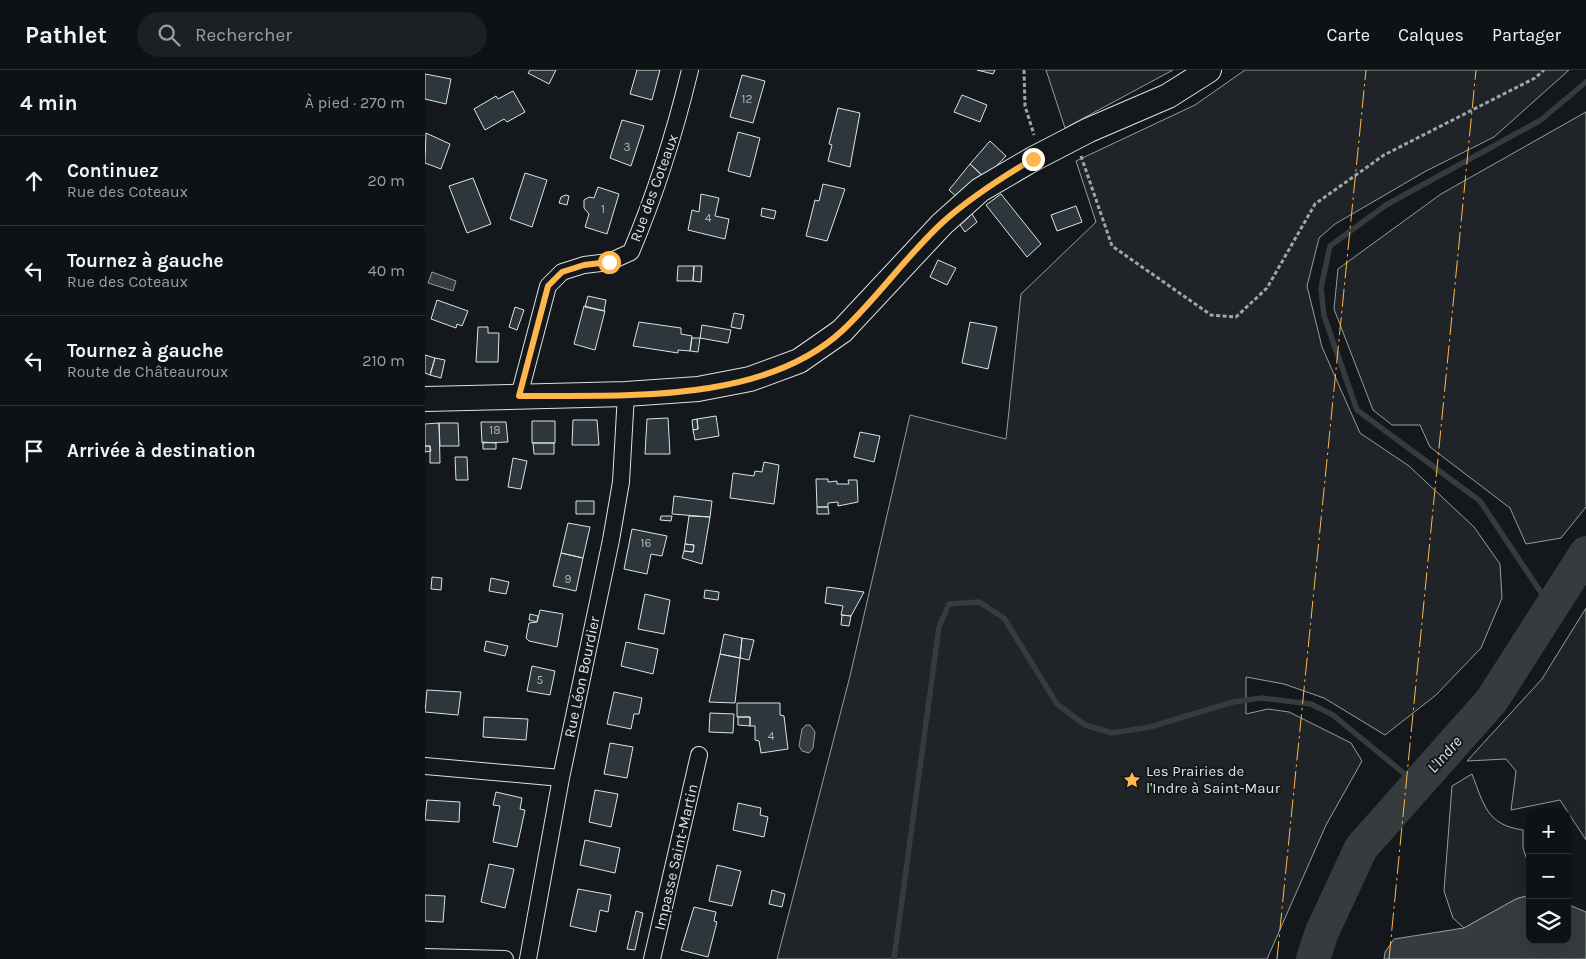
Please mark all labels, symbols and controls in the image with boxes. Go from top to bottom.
search box [137,12,487,57]
text: Pathlet [25,21,107,49]
icon: search [155,21,183,49]
text: Rechercher [195,24,292,46]
text: Carte [1326,24,1370,46]
text: Calques [1398,24,1464,46]
text: Partager [1492,24,1561,46]
text: 4 min [20,91,78,115]
house number: 12 [742,92,753,106]
text: À pied · 270 m [305,93,405,112]
street label: Rue des Coteaux [626,131,682,244]
house number: 3 [623,140,631,154]
route end [1022,148,1045,171]
text: Continuez [67,160,159,182]
icon: ahead [20,167,48,195]
text: 20 m [367,171,405,190]
text: Rue des Coteaux [67,182,188,201]
house number: 1 [601,202,605,216]
house number: 4 [705,211,712,225]
text: Tournez à gauche [67,250,224,272]
route start [598,251,621,274]
icon: left [20,257,48,285]
text: 40 m [368,261,405,280]
text: Rue des Coteaux [67,272,188,291]
text: Tournez à gauche [67,340,224,362]
icon: left [20,347,48,375]
text: 210 m [362,351,405,370]
text: Route de Châteauroux [67,362,228,381]
house number: 18 [489,423,501,437]
icon: arrive [20,437,48,465]
text: Arrivée à destination [67,440,256,462]
house number: 16 [641,536,652,550]
house number: 9 [565,572,572,586]
street label: Rue Léon Bourdier [560,614,604,739]
house number: 5 [537,673,544,687]
house number: 4 [768,729,775,743]
water label: L'Indre [1423,732,1466,777]
place label: Les Prairies de l'Indre à Saint-Maur [1146,762,1281,797]
place icon: Les Prairies de l'Indre à Saint-Maur [1122,770,1142,790]
street label: Impasse Saint-Martin [650,782,702,932]
map controls [1526,809,1571,944]
button: + [1526,809,1571,854]
button: − [1526,854,1571,899]
button: layers [1526,899,1571,944]

